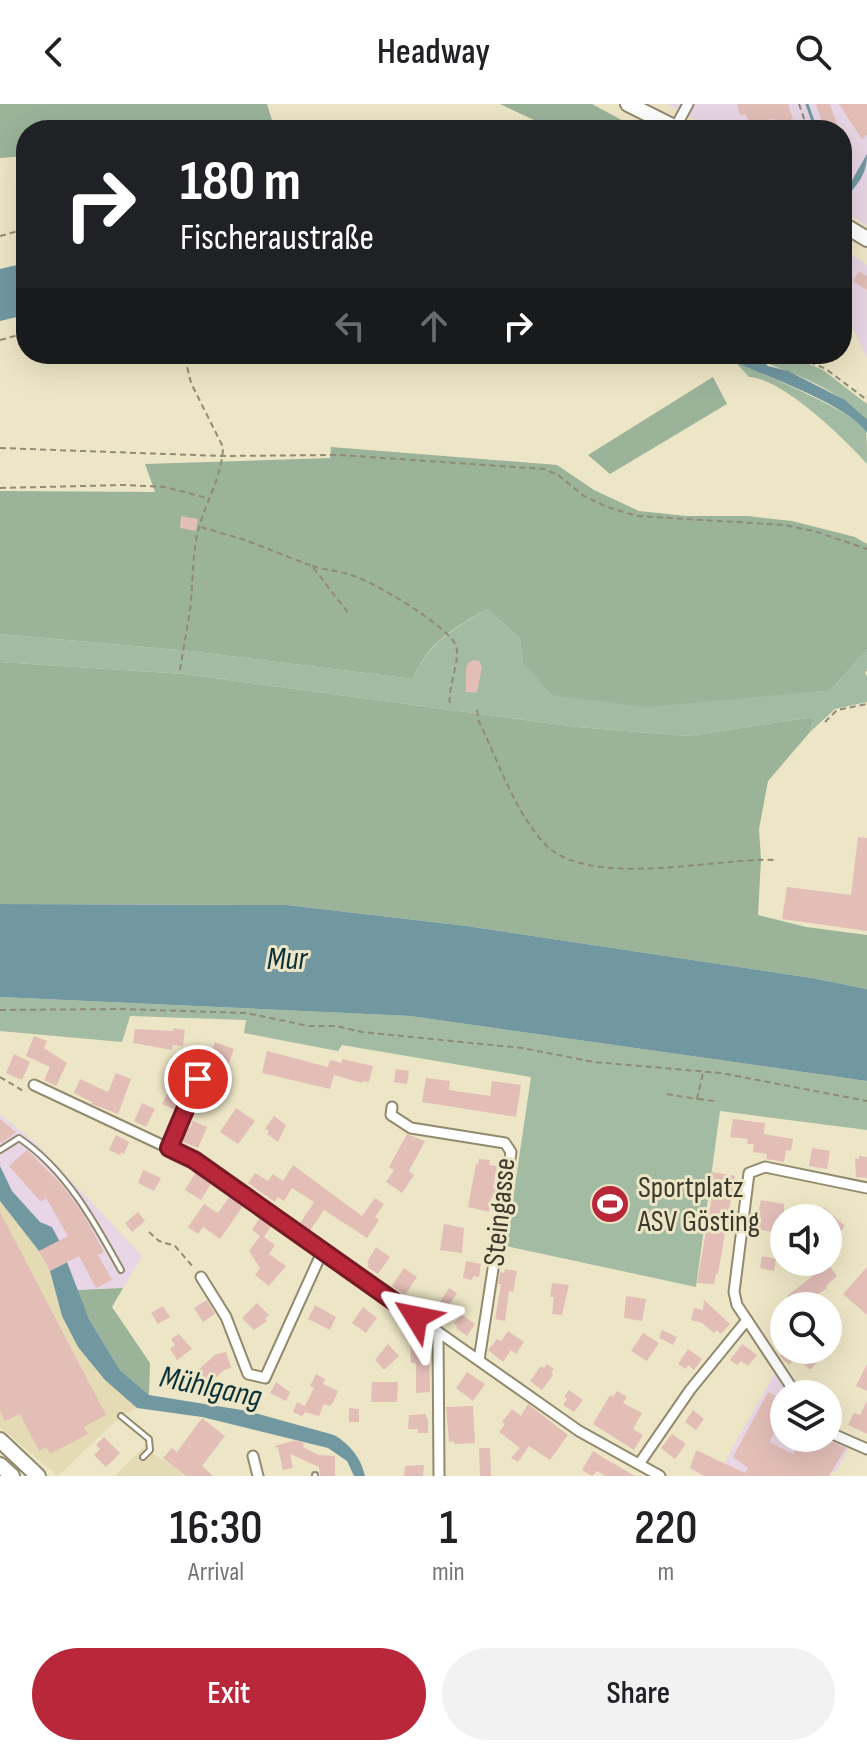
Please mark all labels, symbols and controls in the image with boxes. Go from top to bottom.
icon: back [32,30,76,74]
icon: search [791,30,835,74]
text: Headway [377,31,490,74]
text: 180 m [180,149,301,216]
icon: right [48,152,152,256]
text: Fischeraustraße [180,217,374,260]
icon: left [328,304,372,348]
icon: ahead [412,304,456,348]
icon: right [496,304,540,348]
water label: Mur [267,940,308,979]
pin [164,1045,232,1113]
icon: arrive [176,1057,220,1101]
street label: Steingasse [476,1156,524,1268]
place label: Sportplatz ASV Gösting [637,1170,760,1240]
sports icon: Sportplatz ASV Gösting [589,1183,631,1225]
map controls [770,1204,842,1452]
button: sound [770,1204,842,1276]
position arrow [374,1275,458,1359]
button: search [770,1292,842,1364]
water label: Mühlgang [156,1358,265,1417]
button: layers [770,1380,842,1452]
text: 16:30 [170,1500,263,1557]
text: 1 [439,1500,457,1557]
text: 220 [634,1500,698,1557]
text: Arrival [188,1557,244,1588]
text: min [432,1557,465,1588]
text: m [658,1557,674,1588]
button: Exit [32,1648,426,1740]
button: Share [442,1648,835,1740]

